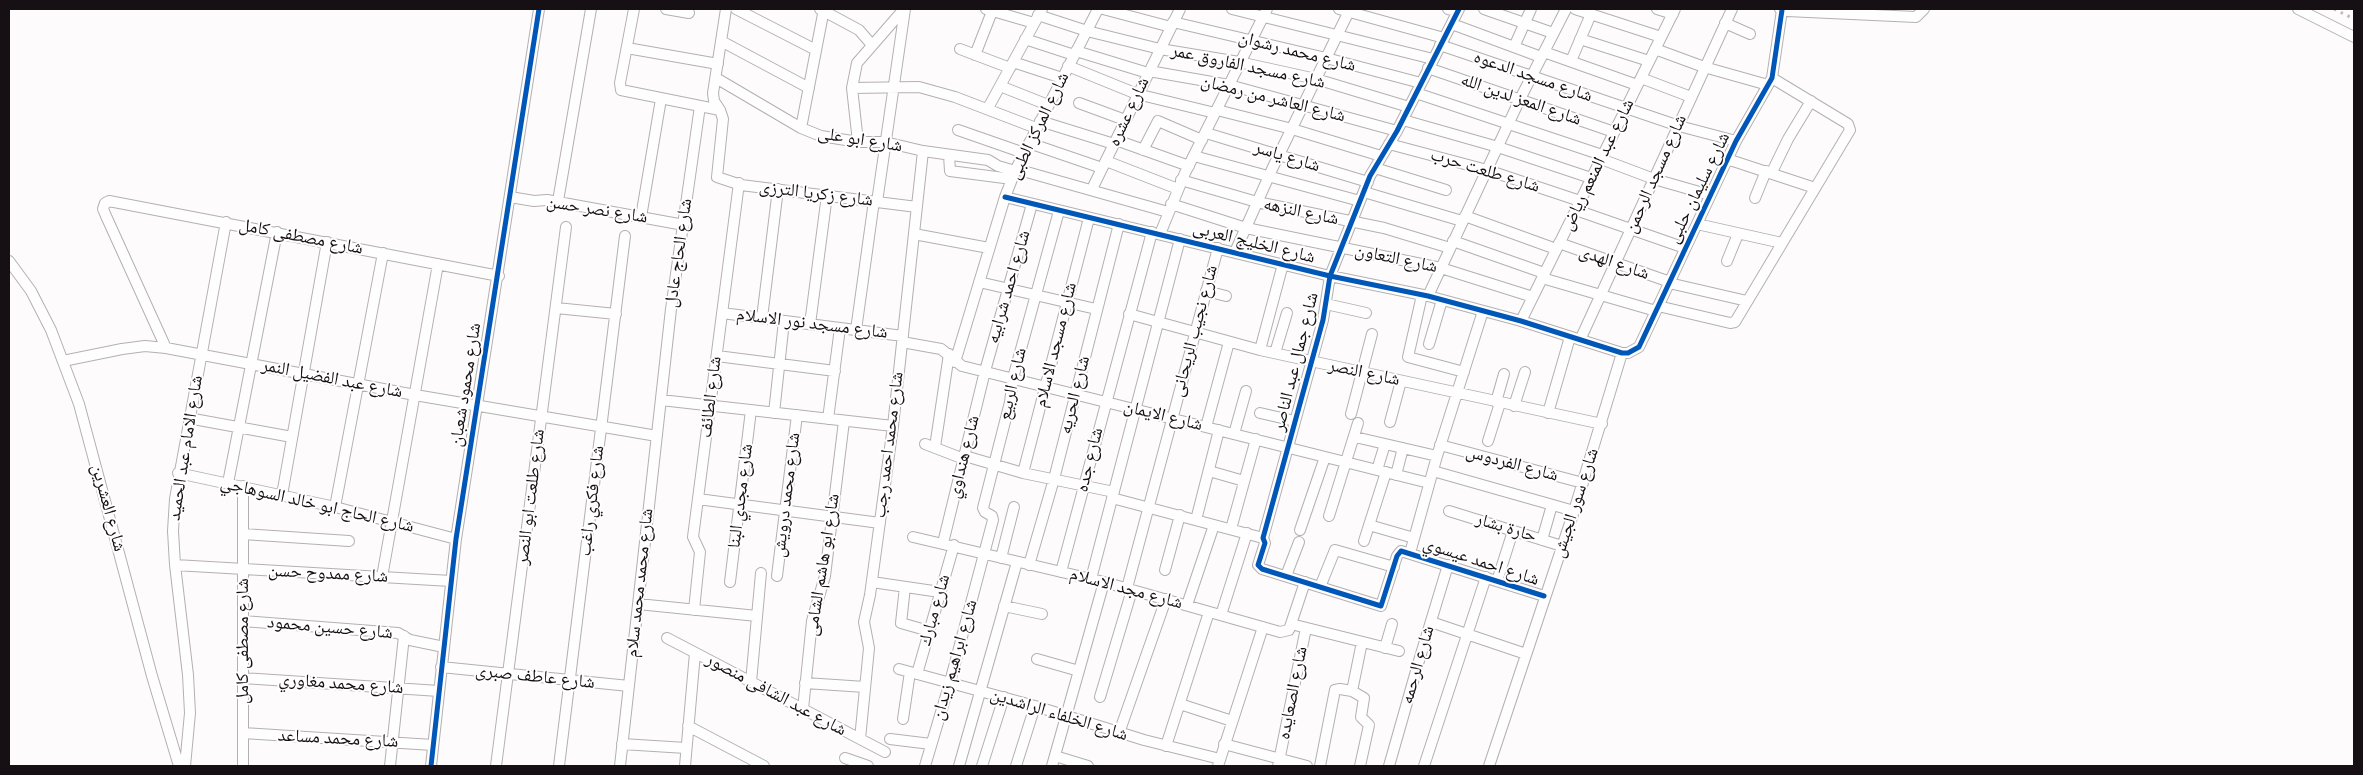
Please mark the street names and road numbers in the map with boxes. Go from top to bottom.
street label: شارع محمد رشوان [1236,27,1358,77]
street label: شارع مسجد الفاروق عمر [1169,40,1327,94]
street label: شارع مسجد الدعوه [1471,47,1595,107]
street label: شارع المركز الطبى [1004,69,1074,183]
street label: شارع المعز لدين الله [1458,69,1584,131]
street label: شارع العاشر من رمضان [1198,71,1348,127]
street label: شارع عشره [1104,74,1154,150]
street label: شارع عبد المنعم رياض [1557,95,1639,235]
street label: شارع مسجد الرحمن [1620,111,1692,237]
street label: شارع ابو على [816,123,904,157]
street label: شارع سليمان حلبى [1663,129,1735,247]
street label: شارع ياسر [1251,137,1323,177]
street label: شارع طلعت حرب [1428,144,1542,198]
street label: شارع زكريا الترزى [758,176,874,212]
street label: شارع نصر حسن [545,191,649,229]
street label: شارع النزهه [1262,194,1340,230]
street label: شارع الحاج عادل [661,197,697,309]
street label: شارع مصطفى كامل [237,214,365,260]
street label: شارع الخليج العربى [1191,217,1317,269]
street label: شارع احمد شرابيه [983,228,1035,346]
street label: شارع التعاون [1353,240,1439,278]
street label: شارع الهدى [1576,241,1652,285]
street label: شارع نجيب الريحانى [1167,263,1223,399]
street label: شارع مسجد الاسلام [1030,280,1082,410]
street label: شارع جمال عبد الناصر [1268,290,1324,434]
street label: شارع مسجد نور الاسلام [735,304,889,344]
street label: شارع محمود شعبان [446,321,486,449]
street label: شارع الربيع [994,346,1032,422]
street label: شارع الحريه [1055,354,1095,436]
street label: شارع عبد الفضيل النمر [260,355,404,403]
street label: شارع الطائف [695,355,727,439]
street label: شارع النصر [1326,355,1402,391]
street label: شارع محمد احمد رجب [869,371,909,519]
street label: شارع الامام عبد الحميد [164,374,208,522]
street label: شارع الايمان [1121,396,1205,436]
street label: شارع هنداوي [943,413,985,501]
street label: شارع جده [1072,426,1108,494]
street label: شارع طلعت ابو النصر [512,428,550,566]
street label: شارع محمد درويش [769,431,805,559]
street label: شارع الفردوس [1464,441,1560,487]
street label: شارع مجدي البنا [724,442,758,550]
street label: شارع فكري راغب [574,444,610,558]
street label: شارع سور الجيش [1548,445,1604,561]
street label: شارع العشرين [86,462,130,554]
street label: شارع الحاج ابو خالد السوهاجي [218,472,416,538]
street label: شارع ابو هاشم الشامى [801,492,845,638]
street label: شارع محمد محمد سلام [621,507,659,659]
street label: حارة بشار [1473,509,1539,547]
street label: شارع احمد عيسوي [1420,533,1542,591]
street label: شارع ممدوح حسن [267,560,389,588]
street label: شارع مجد الاسلام [1067,564,1185,614]
street label: شارع مبارك [915,572,955,648]
street label: شارع مصطفى كامل [232,578,254,704]
street label: شارع ابراهيم زيدان [927,597,983,723]
street label: شارع حسين محمود [266,612,394,644]
street label: شارع الرحمه [1397,623,1439,707]
street label: شارع الصعايده [1273,645,1313,741]
street label: شارع عبد الشافى منصور [702,649,850,741]
street label: شارع عاطف صبرى [474,660,596,694]
street label: شارع محمد مغاوري [278,669,404,699]
street label: شارع الخلفاء الراشدين [988,684,1130,746]
street label: شارع محمد مساعد [277,725,399,753]

